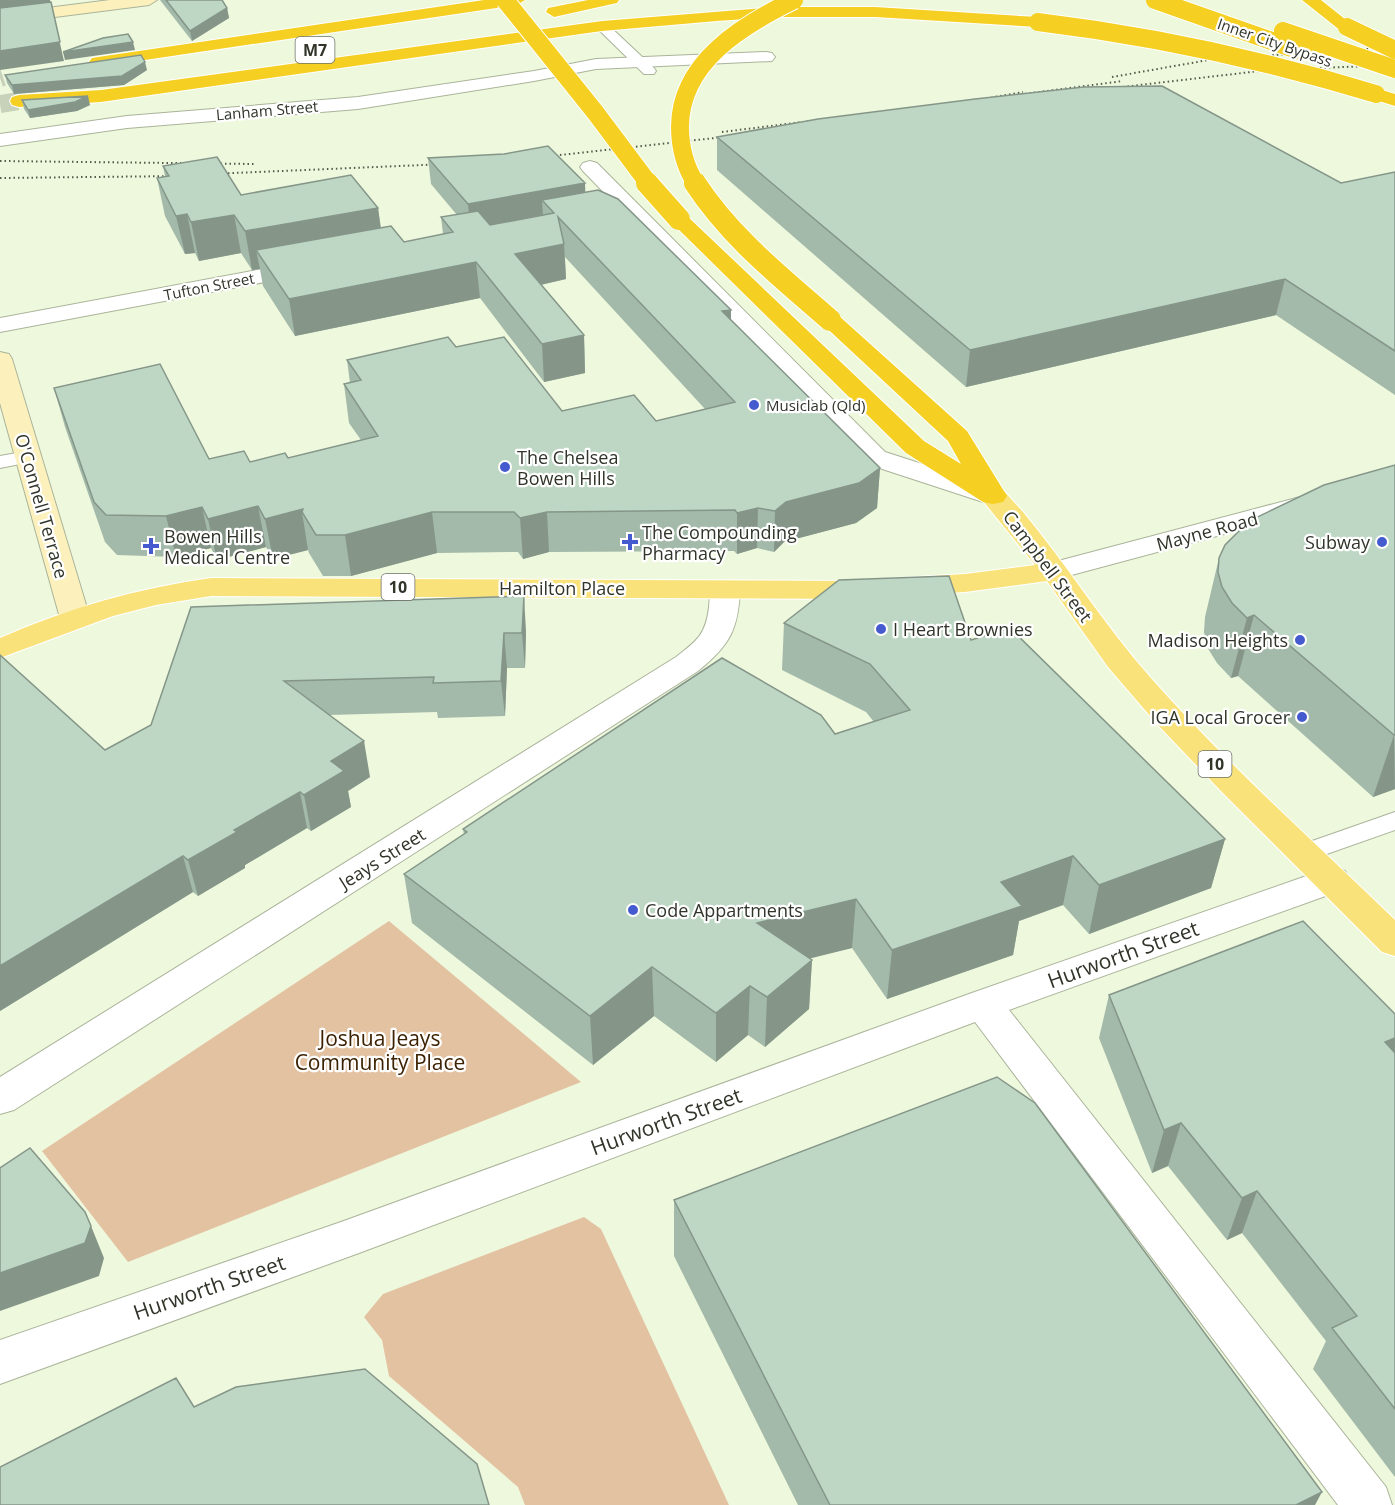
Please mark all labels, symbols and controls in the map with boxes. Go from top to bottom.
street label: Inner City Bypass [1215,13,1335,71]
road number: M7 [296,37,334,63]
street label: Lanham Street [215,96,319,124]
street label: Tufton Street [162,267,256,305]
place label: Musiclab (Qld) [766,395,866,415]
marker: Musiclab (Qld) [747,398,761,412]
street label: O'Connell Terrace [10,431,74,581]
place label: The Chelsea Bowen Hills [517,445,618,490]
marker: The Chelsea Bowen Hills [498,460,512,474]
street label: Campbell Street [998,505,1098,627]
street label: Mayne Road [1154,506,1260,556]
place label: The Compounding Pharmacy [642,520,797,565]
place label: Bowen Hills Medical Centre [164,524,290,569]
place label: Subway [1305,530,1371,554]
marker: The Compounding Pharmacy [623,535,637,549]
marker: Subway [1375,535,1389,549]
marker: Bowen Hills Medical Centre [142,537,160,555]
road number: 10 [382,574,414,600]
street label: Hamilton Place [499,576,625,600]
place label: I Heart Brownies [893,617,1033,641]
marker: I Heart Brownies [874,622,888,636]
place label: Madison Heights [1147,628,1288,652]
marker: Madison Heights [1293,633,1307,647]
place label: IGA Local Grocer [1150,705,1291,729]
marker: IGA Local Grocer [1295,710,1309,724]
road number: 10 [1198,751,1232,777]
street label: Jeays Street [333,822,430,895]
place label: Code Appartments [645,898,803,922]
marker: Code Appartments [626,903,640,917]
street label: Hurworth Street [1044,914,1202,994]
park label: Joshua Jeays Community Place [295,1024,465,1076]
street label: Hurworth Street [587,1081,745,1161]
street label: Hurworth Street [129,1248,289,1326]

